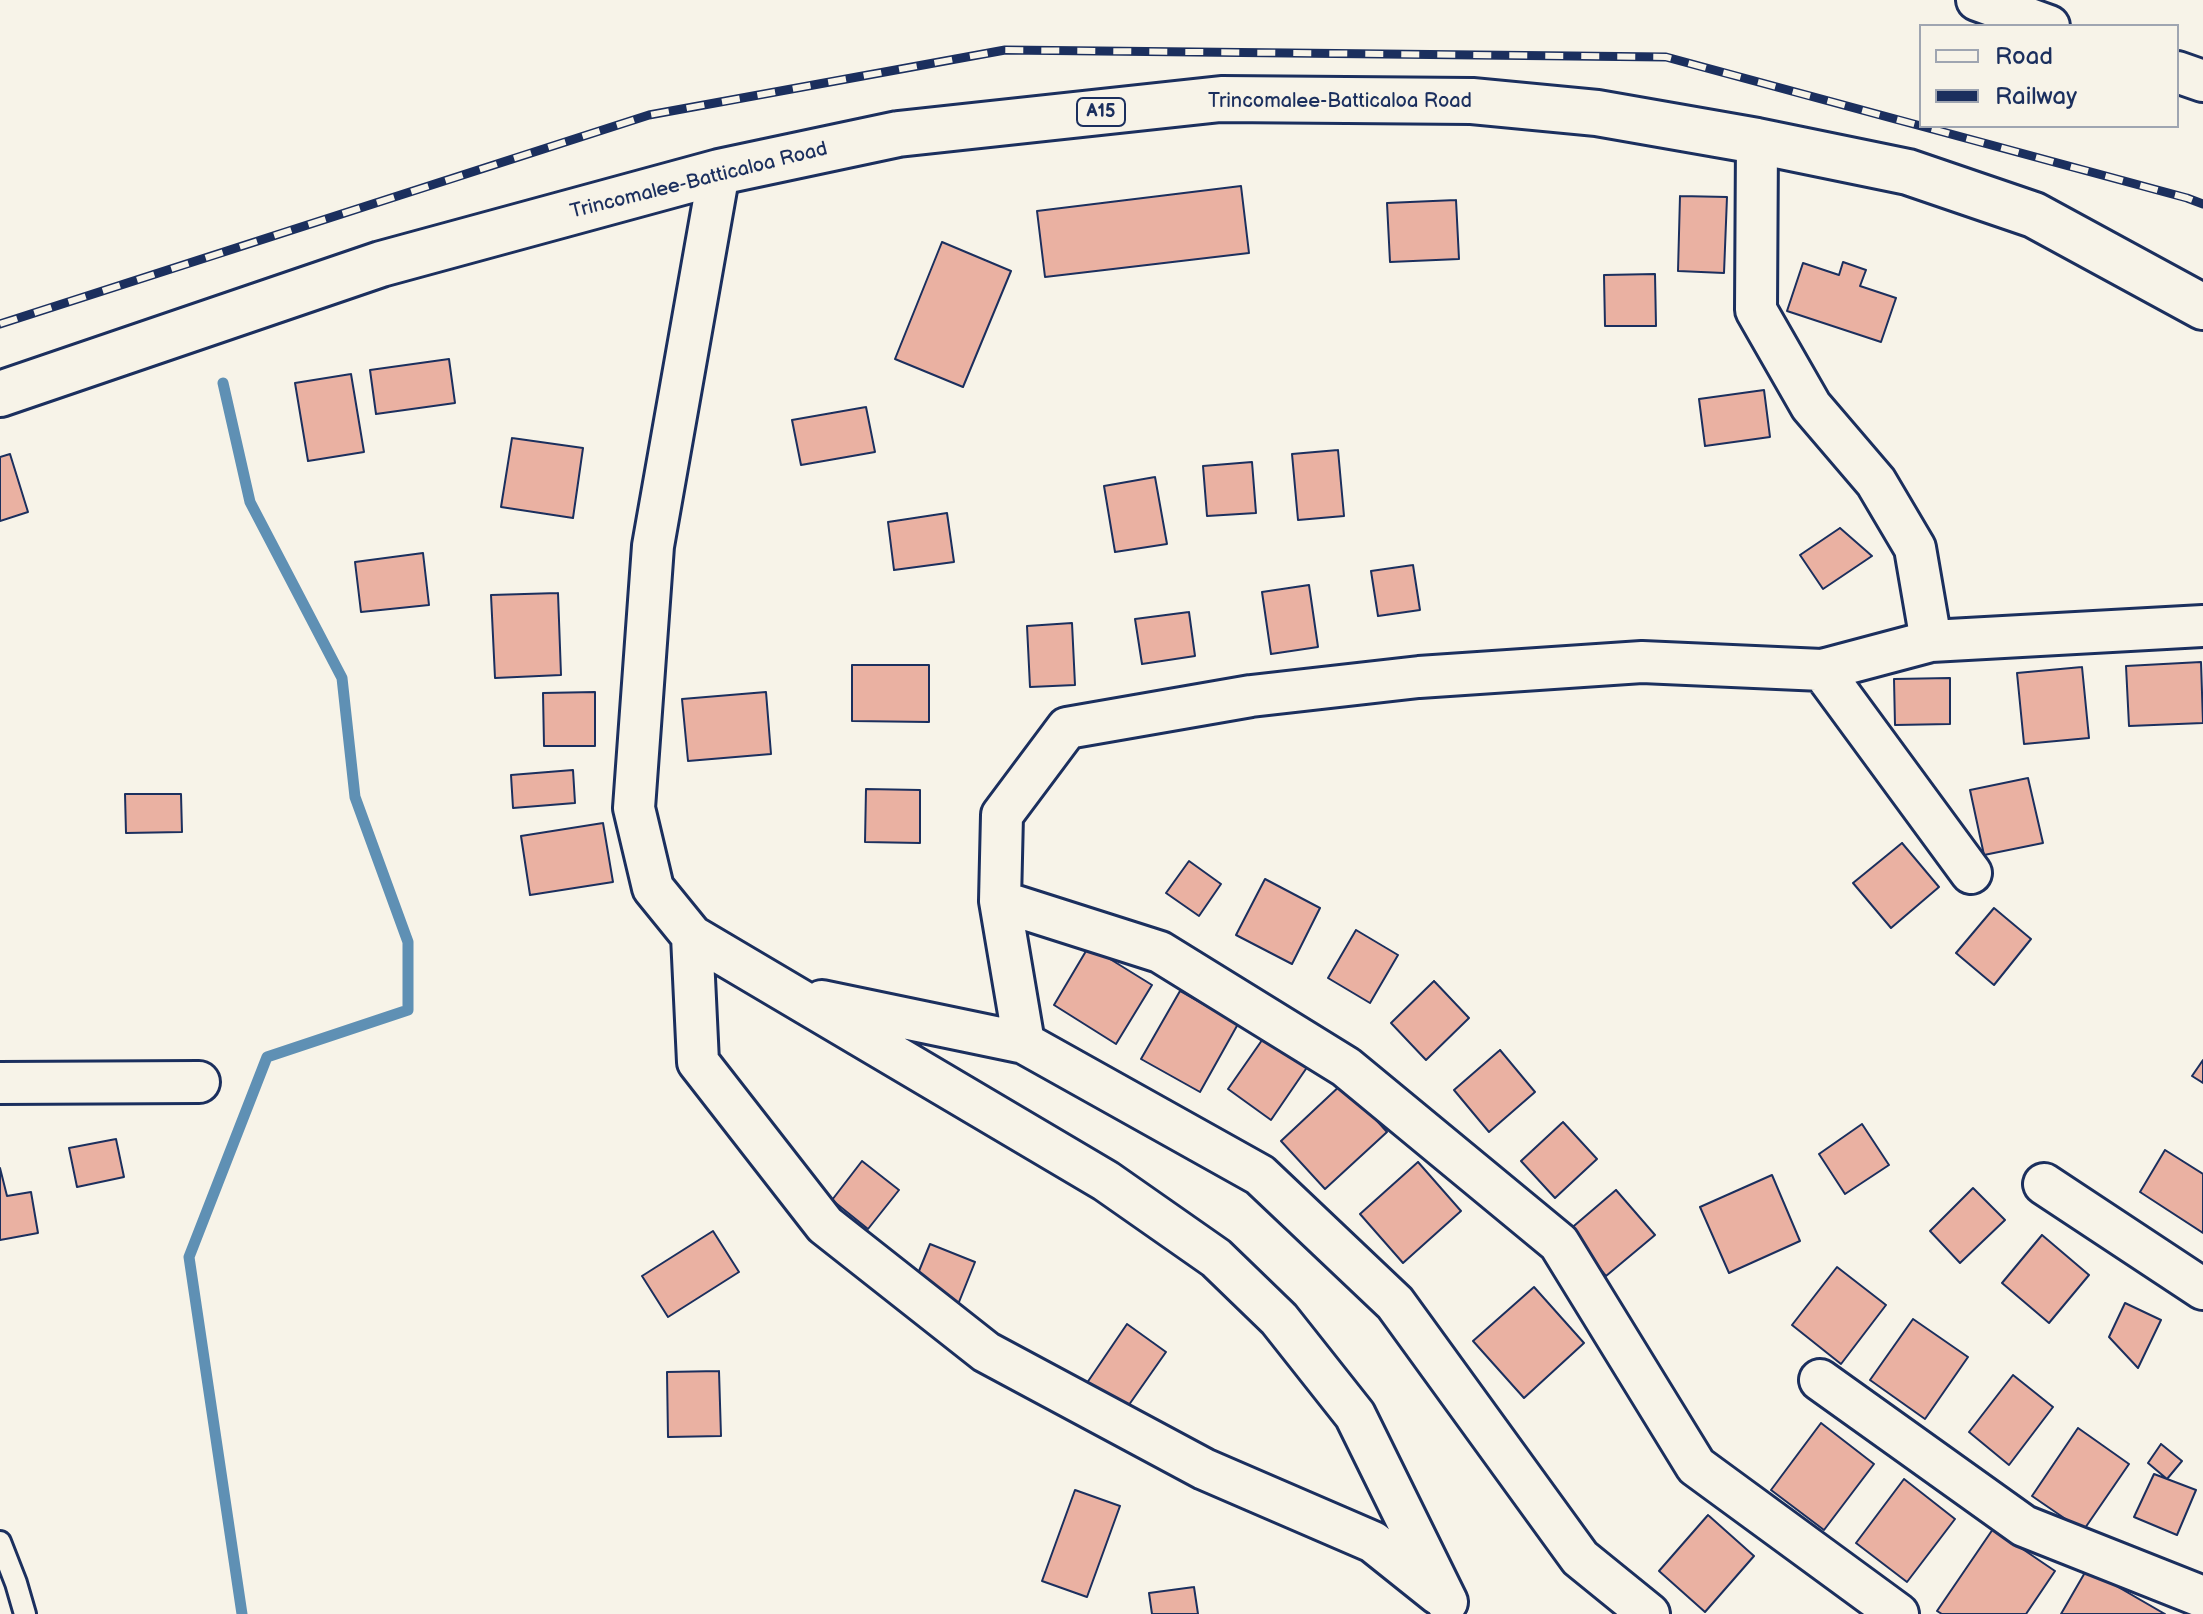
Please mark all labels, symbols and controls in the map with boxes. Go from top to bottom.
legend [1919,24,2179,128]
text: Road [1995,42,2053,71]
text: Railway [1995,82,2077,111]
street label: Trincomalee-Batticaloa Road [1208,90,1472,114]
road number: A15 [1077,98,1125,126]
street label: Trincomalee-Batticaloa Road [568,137,830,225]

